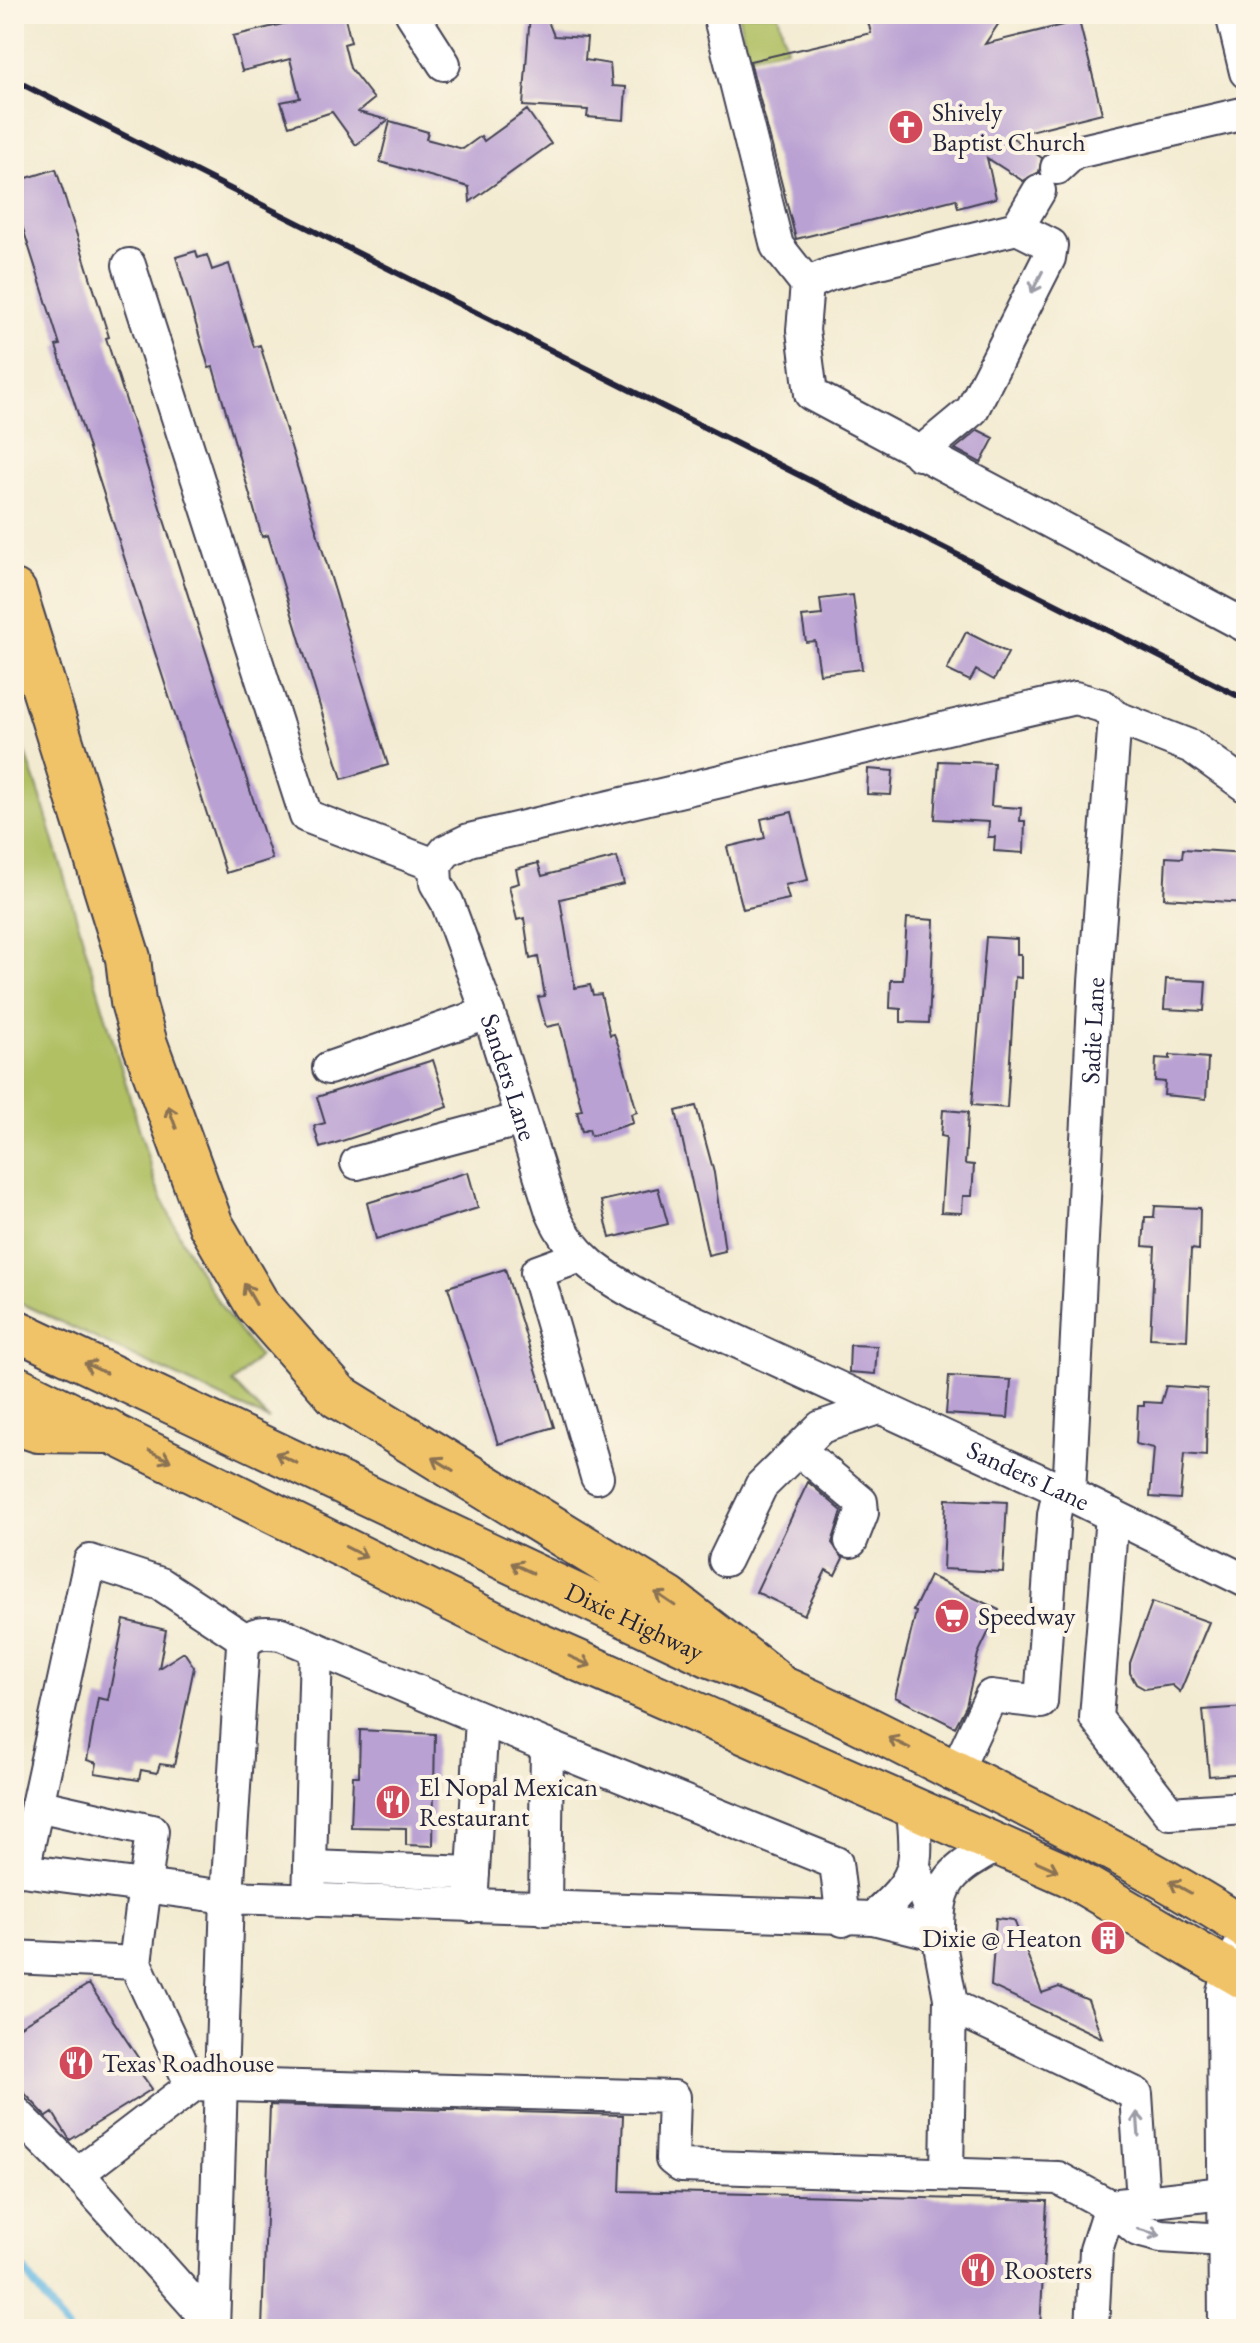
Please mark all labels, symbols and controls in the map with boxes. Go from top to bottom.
place label: Shively Baptist Church [932,95,1086,159]
church icon: Shively Baptist Church [887,108,925,146]
one-way arrow [1029,270,1044,294]
street label: Sadie Lane [1073,976,1112,1085]
street label: Sanders Lane [473,1009,545,1145]
one-way arrow [163,1105,178,1130]
one-way arrow [242,1282,258,1305]
one-way arrow [83,1360,107,1375]
street label: Sanders Lane [962,1432,1095,1519]
one-way arrow [147,1449,171,1464]
one-way arrow [275,1450,299,1465]
one-way arrow [432,1455,455,1471]
one-way arrow [343,1545,367,1561]
one-way arrow [510,1560,534,1575]
street label: Dixie Highway [560,1574,710,1669]
one-way arrow [655,1591,677,1607]
supermarket icon: Speedway [933,1597,971,1635]
place label: Speedway [978,1599,1076,1633]
one-way arrow [567,1654,591,1669]
one-way arrow [887,1735,911,1750]
place label: El Nopal Mexican Restaurant [419,1770,598,1834]
restaurant icon: El Nopal Mexican Restaurant [374,1783,412,1821]
one-way arrow [1034,1860,1059,1875]
one-way arrow [1169,1879,1192,1895]
building icon: Dixie @ Heaton [1089,1919,1127,1957]
place label: Dixie @ Heaton [922,1921,1082,1955]
restaurant icon: Texas Roadhouse [57,2044,95,2082]
place label: Texas Roadhouse [102,2046,274,2080]
one-way arrow [1130,2111,1145,2138]
one-way arrow [1136,2226,1161,2241]
restaurant icon: Roosters [959,2251,997,2289]
place label: Roosters [1004,2253,1092,2287]

